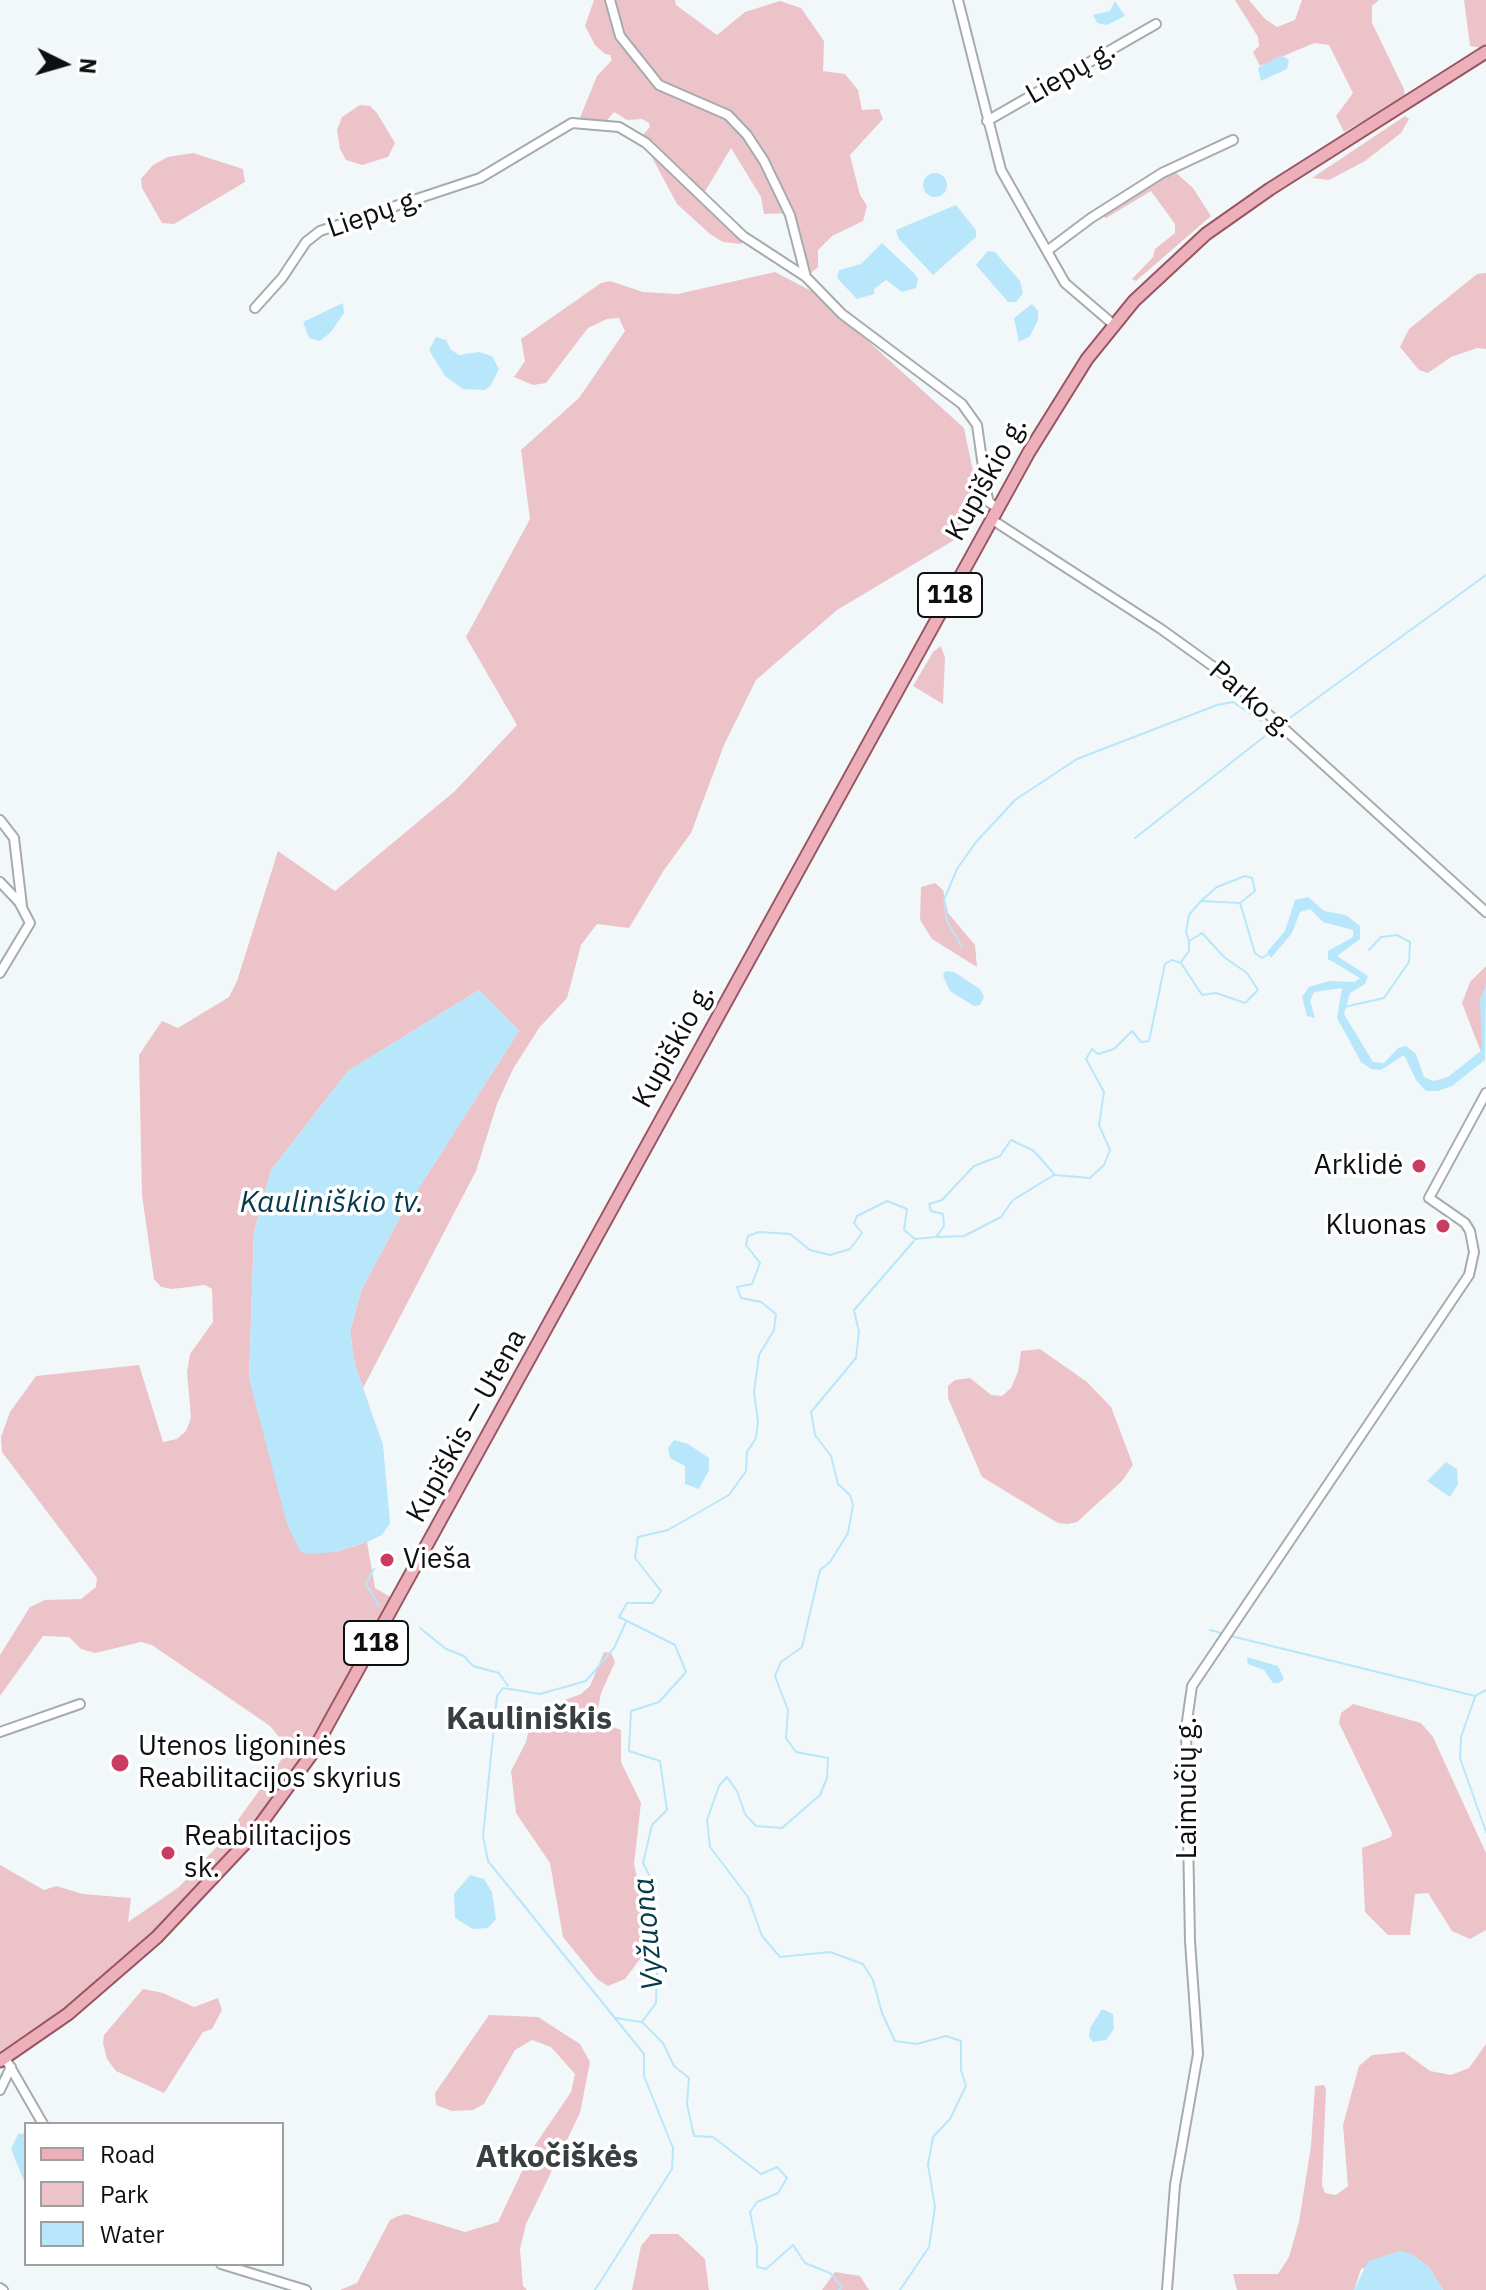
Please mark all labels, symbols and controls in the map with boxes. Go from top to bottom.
north arrow [24,24,104,104]
street label: Liepų g. [1020,34,1122,112]
text: N [73,57,104,75]
street label: Liepų g. [323,182,427,246]
street label: Kupiškio g. [939,411,1035,547]
road number: 118 [918,573,982,617]
street label: Parko g. [1202,654,1300,746]
street label: Kupiškio g. [626,978,722,1114]
place label: Arklidė [1314,1149,1403,1183]
marker: Arklidė [1410,1157,1428,1175]
water label: Kauliniškio tv. [240,1185,424,1221]
place label: Kluonas [1326,1209,1427,1243]
marker: Kluonas [1434,1217,1452,1235]
street label: Kupiškis — Utena [400,1324,534,1528]
place label: Vieša [403,1543,471,1577]
marker: Vieša [378,1551,396,1569]
road number: 118 [344,1621,408,1665]
district label: Kauliniškis [446,1701,612,1739]
street label: Laimučių g. [1171,1717,1205,1859]
place label: Utenos ligoninės Reabilitacijos skyrius [138,1730,402,1796]
marker: Utenos ligoninės Reabilitacijos skyrius [109,1752,131,1774]
place label: Reabilitacijos sk. [184,1820,352,1886]
marker: Reabilitacijos sk. [159,1844,177,1862]
water label: Vyžuona [626,1876,672,1992]
legend [24,2122,284,2266]
text: Road [100,2138,155,2170]
district label: Atkočiškės [476,2139,638,2177]
text: Park [100,2178,149,2210]
text: Water [100,2218,164,2250]

